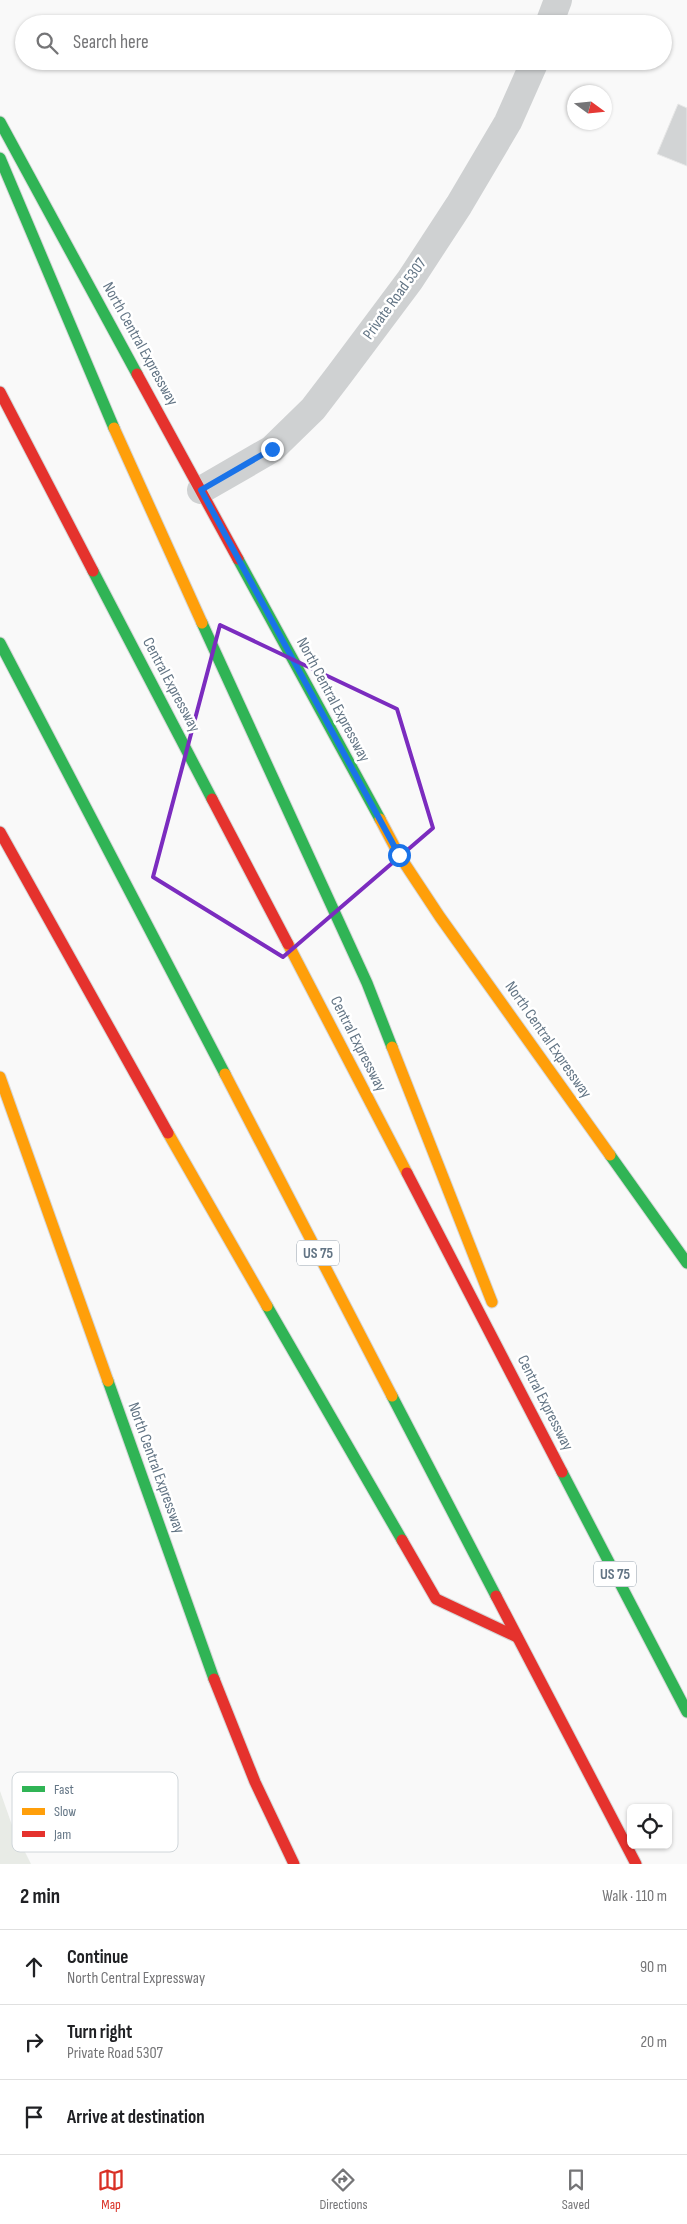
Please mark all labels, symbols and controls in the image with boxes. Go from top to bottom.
search box [15,15,672,70]
icon: search [33,29,61,57]
text: Search here [73,31,149,54]
north arrow [567,85,612,130]
street label: Private Road 5307 [359,254,431,343]
street label: North Central Expressway [98,279,182,409]
route end [261,438,284,461]
street label: Central Expressway [138,635,204,735]
street label: North Central Expressway [292,635,374,765]
route start [388,844,411,867]
street label: North Central Expressway [501,978,595,1102]
street label: Central Expressway [326,993,390,1095]
road number: US 75 [297,1240,339,1266]
street label: Central Expressway [513,1352,577,1454]
street label: North Central Expressway [123,1400,189,1536]
road number: US 75 [594,1562,636,1586]
legend [12,1772,178,1852]
text: Fast [54,1781,74,1798]
text: Slow [54,1803,76,1820]
map controls [627,1804,672,1849]
button: locate [627,1804,672,1849]
text: Jam [53,1826,71,1843]
text: 2 min [20,1884,60,1909]
text: Walk · 110 m [602,1887,667,1906]
text: Continue [67,1946,128,1969]
icon: ahead [20,1953,48,1981]
text: 90 m [640,1958,667,1977]
text: North Central Expressway [67,1969,205,1988]
text: Turn right [67,2021,132,2044]
icon: right [20,2028,48,2056]
text: 20 m [640,2033,667,2052]
text: Private Road 5307 [67,2044,163,2063]
icon: arrive [20,2103,48,2131]
text: Arrive at destination [67,2106,205,2129]
tab: Map [97,2166,125,2213]
tab: Directions [319,2166,368,2213]
tab: Saved [562,2166,590,2213]

